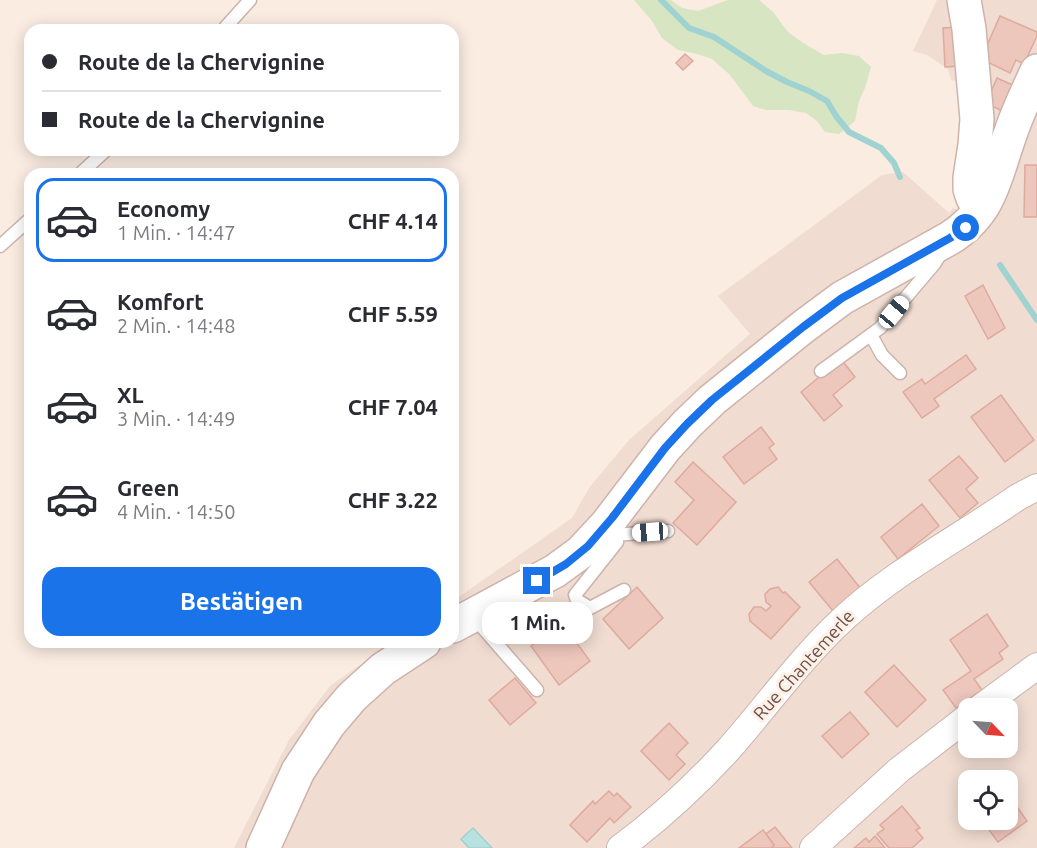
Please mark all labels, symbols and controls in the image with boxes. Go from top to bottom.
text: Route de la Chervignine [78,49,325,74]
text: Route de la Chervignine [78,107,325,132]
icon: car [45,193,99,247]
text: Economy [117,196,210,221]
text: CHF 4.14 [348,208,438,233]
route start [952,214,979,241]
text: 1 Min. · 14:47 [117,221,236,244]
icon: car [45,286,99,340]
text: Komfort [117,289,204,314]
car [876,292,912,332]
text: CHF 5.59 [348,301,438,326]
text: 2 Min. · 14:48 [117,314,236,337]
icon: car [45,379,99,433]
text: XL [117,382,144,407]
text: CHF 7.04 [348,394,438,419]
text: 3 Min. · 14:49 [117,407,236,430]
icon: car [45,472,99,526]
text: Green [117,475,179,500]
text: CHF 3.22 [348,487,438,512]
text: 4 Min. · 14:50 [117,500,236,523]
car [631,522,669,542]
button: Bestätigen [42,567,441,636]
route end [523,567,550,594]
callout: 1 Min. [482,602,592,644]
street label: Rue Chantemerle [749,606,858,723]
text: 1 Min. [510,611,566,634]
north arrow [958,698,1018,758]
map controls [958,698,1018,830]
button: locate [958,770,1018,830]

